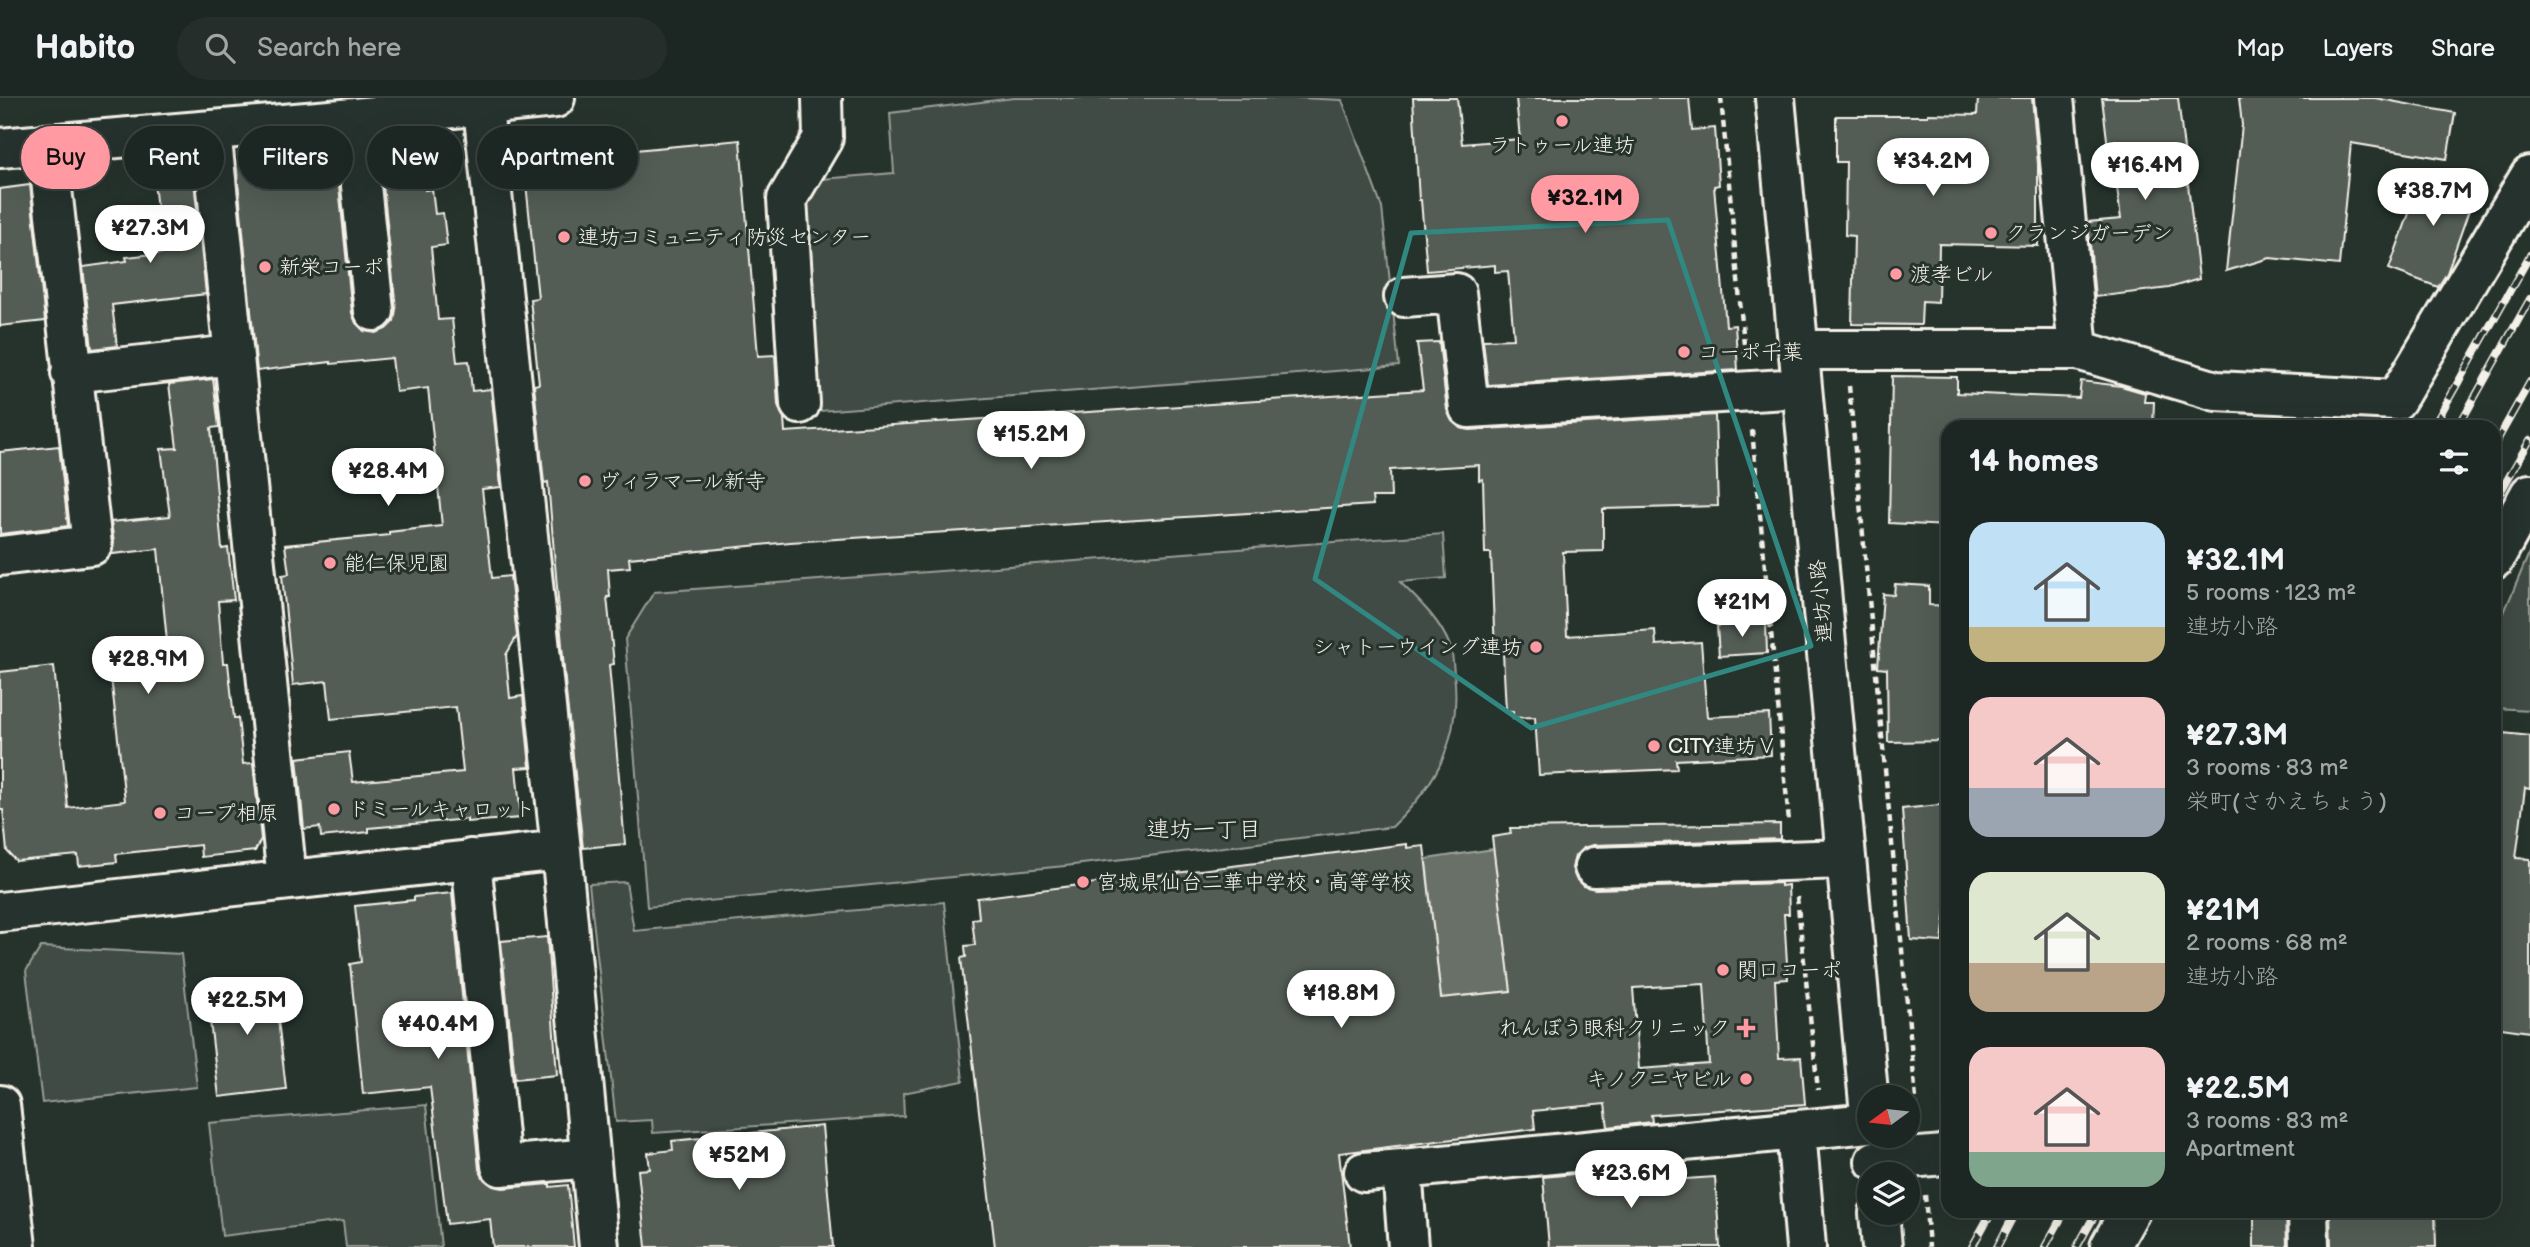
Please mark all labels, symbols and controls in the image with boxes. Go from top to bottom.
search box [177,17,667,80]
text: Habito [35,28,135,68]
icon: search [201,29,239,67]
text: Search here [257,33,401,64]
text: Map [2236,34,2284,63]
text: Layers [2322,34,2393,63]
text: Share [2431,34,2495,63]
marker: ラトゥール連坊 [1554,113,1570,129]
chip: Buy [21,126,110,189]
chip: Rent [124,126,224,189]
chip: Filters [238,126,353,189]
chip: New [367,126,463,189]
chip: Apartment [477,126,638,189]
place label: ラトゥール連坊 [1489,133,1635,158]
pin: ¥34.2M [1876,139,1990,198]
pin: ¥16.4M [2088,142,2202,202]
text: ¥34.2M [1893,147,1973,175]
text: ¥16.4M [2107,151,2183,179]
pin: ¥38.7M [2376,169,2490,228]
pin: ¥32.1M [1528,176,1642,235]
text: ¥38.7M [2394,177,2472,205]
text: ¥32.1M [1547,184,1623,212]
pin: ¥27.3M [93,206,207,265]
text: ¥27.3M [111,214,189,242]
place label: クランジガーデン [2005,221,2173,246]
place label: 連坊コミュニティ防災センター [578,225,871,250]
marker: クランジガーデン [1983,225,1999,241]
marker: 連坊コミュニティ防災センター [556,229,572,245]
place label: 新栄コーポ [279,255,384,280]
marker: 新栄コーポ [257,259,273,275]
place label: 渡孝ビル [1910,262,1994,287]
marker: 渡孝ビル [1888,266,1904,282]
place label: コーポ千葉 [1698,340,1803,365]
marker: コーポ千葉 [1676,344,1692,360]
pin: ¥15.2M [974,412,1088,471]
text: ¥15.2M [993,420,1069,448]
icon: filters [2435,443,2473,481]
text: 14 homes [1969,444,2098,480]
pin: ¥28.4M [331,448,445,508]
text: ¥28.4M [348,457,428,485]
place label: ヴィラマール新寺 [599,469,766,494]
marker: ヴィラマール新寺 [577,473,593,489]
text: ¥32.1M [2186,543,2285,579]
icon: home [2025,550,2109,634]
place label: 能仁保児園 [344,551,449,576]
marker: 能仁保児園 [322,555,338,571]
street label: 連坊小路 [1805,558,1838,644]
text: 5 rooms · 123 m² [2186,579,2356,607]
pin: ¥21M [1701,580,1783,639]
text: ¥21M [1714,588,1770,616]
text: 連坊小路 [2186,613,2278,641]
place label: シャトーウイング連坊 [1313,635,1522,660]
pin: ¥28.9M [91,636,205,696]
marker: シャトーウイング連坊 [1528,639,1544,655]
text: ¥28.9M [108,645,188,673]
text: ¥27.3M [2186,718,2288,754]
icon: home [2025,725,2109,809]
place label: CITY連坊Ⅴ [1668,734,1777,759]
marker: CITY連坊Ⅴ [1646,738,1662,754]
text: 3 rooms · 83 m² [2186,754,2348,782]
text: 栄町(さかえちょう) [2186,788,2387,816]
place label: ドミールキャロット [348,797,535,822]
place label: コープ相原 [174,801,278,826]
marker: ドミールキャロット [326,801,342,817]
marker: コープ相原 [152,805,168,821]
district label: 連坊一丁目 [1147,816,1262,844]
place label: 宮城県仙台二華中学校・高等学校 [1097,870,1412,895]
marker: 宮城県仙台二華中学校・高等学校 [1075,874,1091,890]
text: ¥21M [2186,893,2260,929]
icon: home [2025,900,2109,984]
text: 2 rooms · 68 m² [2186,929,2348,957]
place label: 関口コーポ [1737,958,1842,983]
marker: 関口コーポ [1715,962,1731,978]
text: 連坊小路 [2186,963,2278,991]
pin: ¥18.8M [1284,970,1398,1030]
pin: ¥22.5M [190,978,304,1037]
text: ¥18.8M [1303,979,1379,1007]
text: ¥22.5M [207,986,287,1014]
pin: ¥40.4M [381,1002,495,1061]
text: ¥40.4M [398,1010,478,1038]
place label: れんぼう眼科クリニック [1499,1016,1730,1041]
marker: れんぼう眼科クリニック [1736,1018,1756,1038]
place label: キノクニヤビル [1586,1067,1732,1092]
marker: キノクニヤビル [1738,1071,1754,1087]
text: ¥22.5M [2186,1071,2290,1107]
icon: home [2025,1075,2109,1159]
north arrow [1857,1085,1920,1148]
map controls [1857,1085,1920,1225]
text: 3 rooms · 83 m² [2186,1107,2348,1135]
pin: ¥52M [698,1132,780,1192]
text: Apartment [2186,1135,2295,1163]
text: ¥52M [708,1141,770,1169]
pin: ¥23.6M [1574,1150,1688,1210]
text: ¥23.6M [1591,1159,1671,1187]
button: layers [1857,1162,1920,1225]

